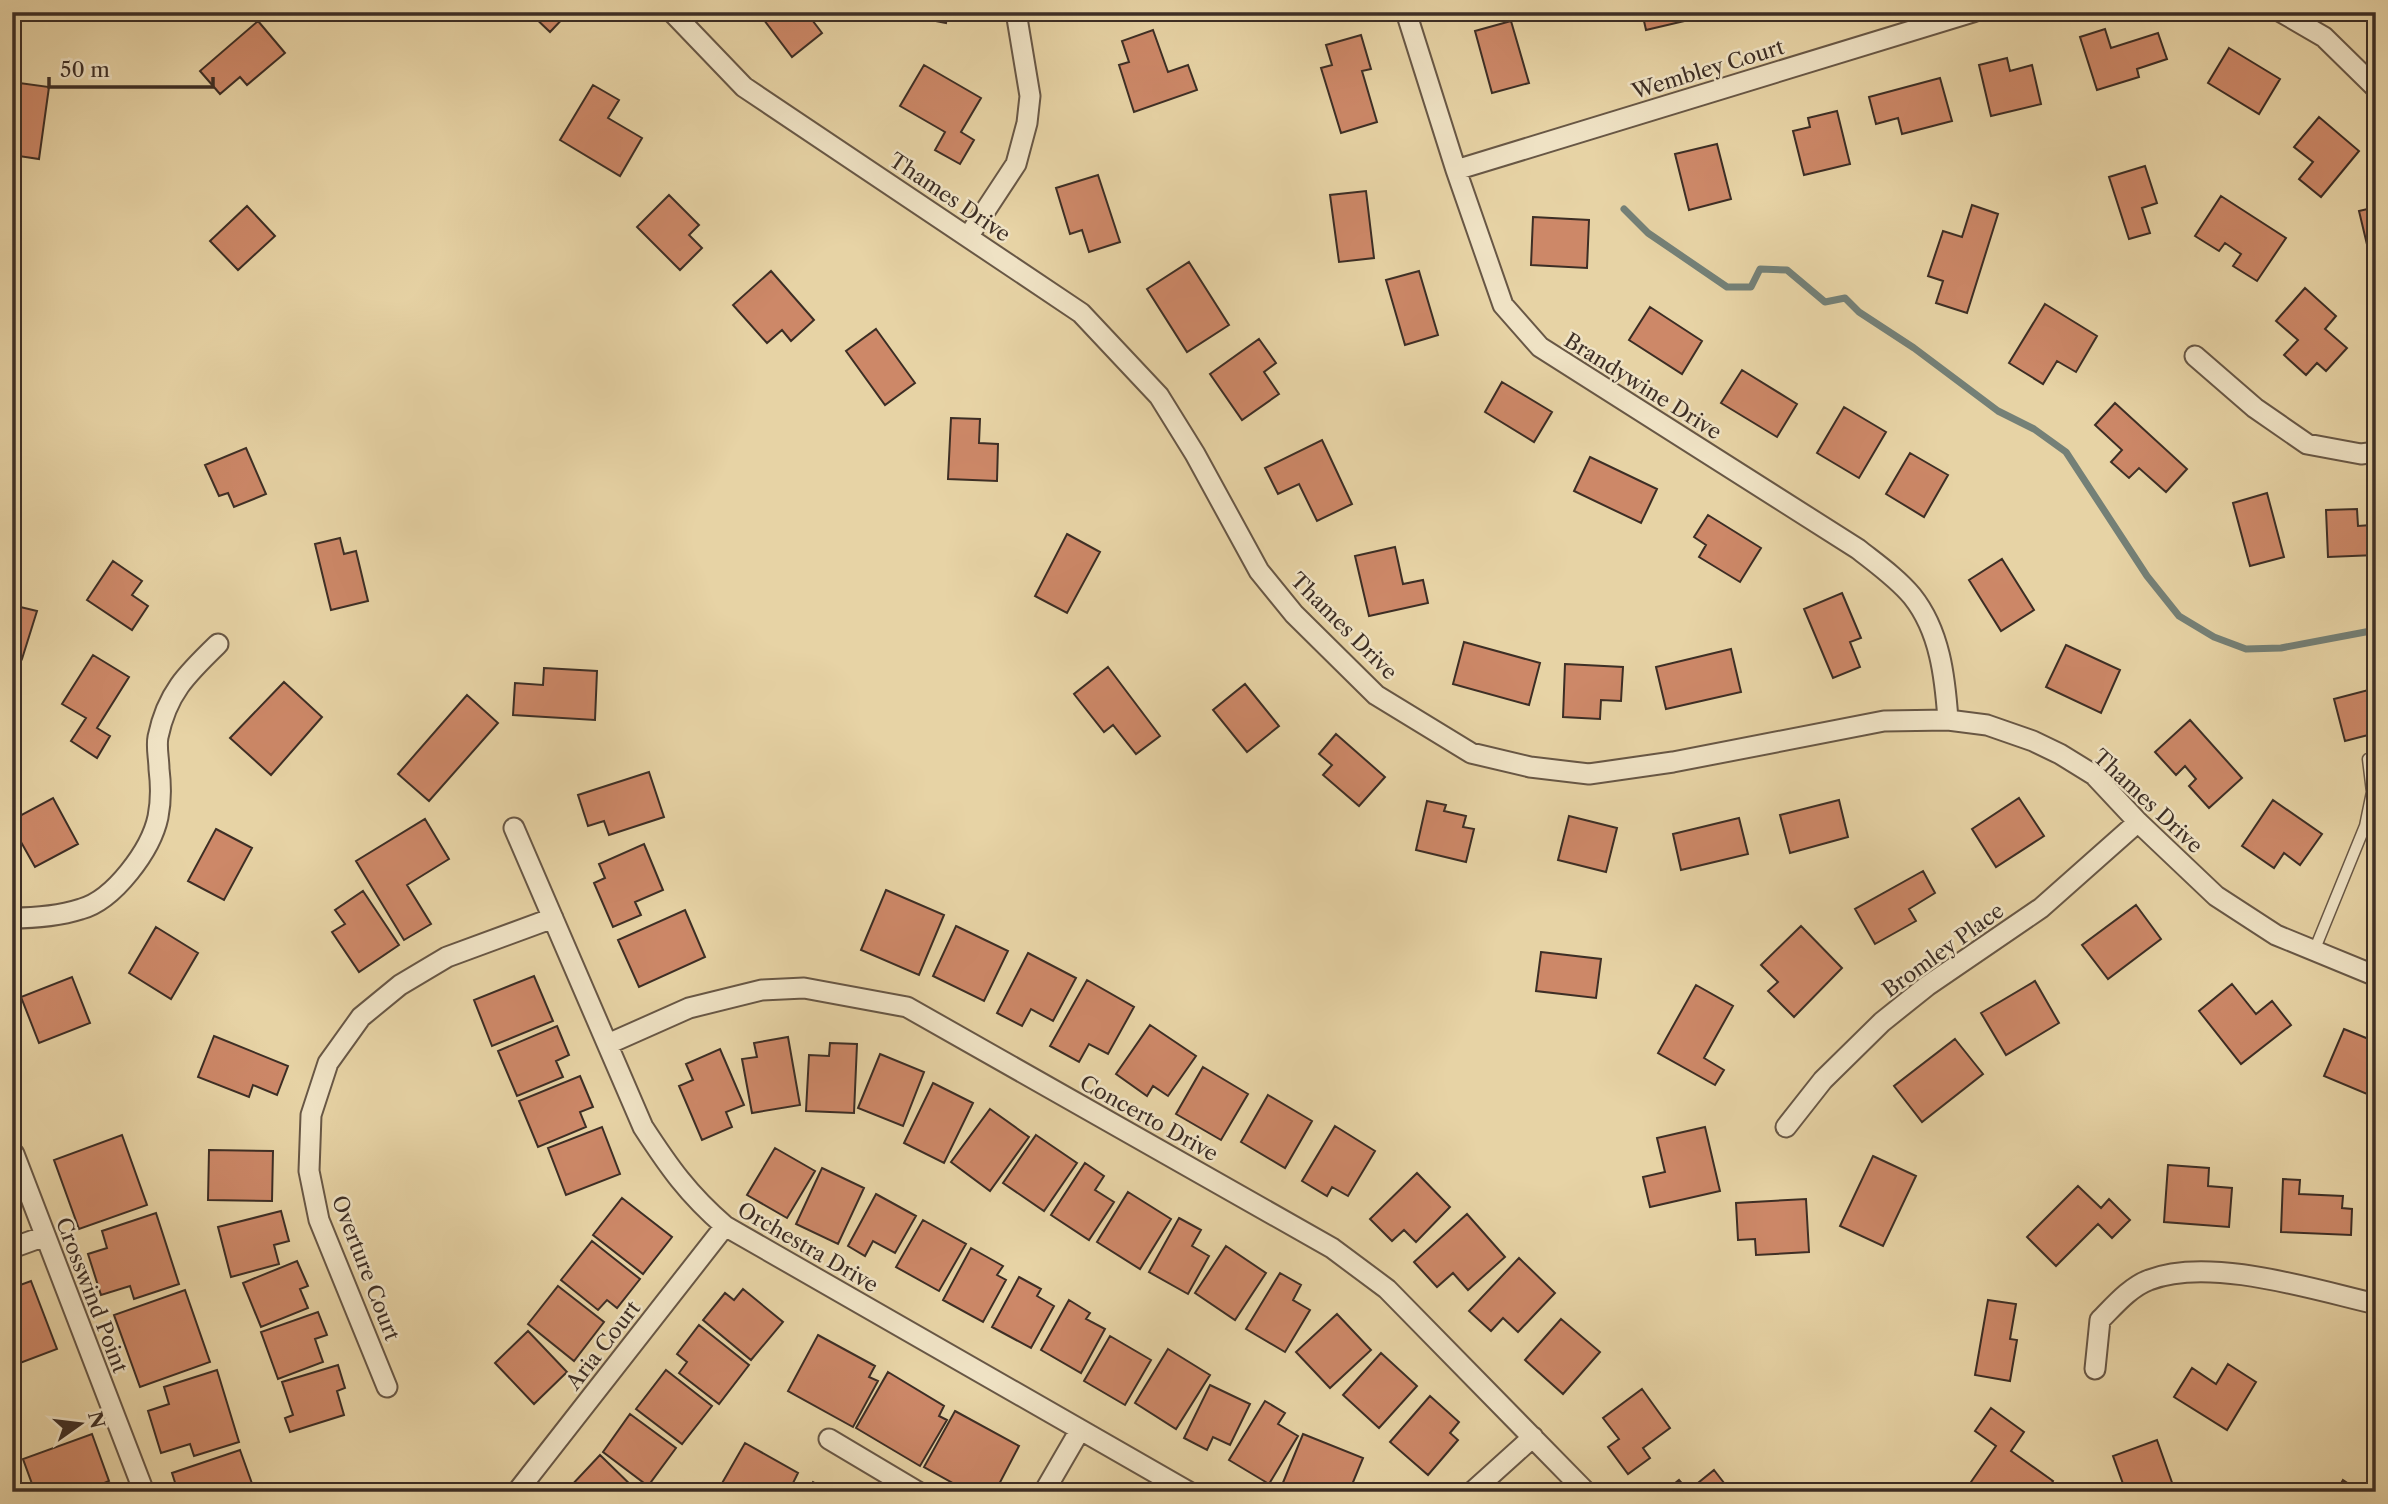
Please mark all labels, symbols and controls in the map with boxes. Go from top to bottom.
street label: Wembley Court [1628,34,1788,104]
scale bar [49,46,214,90]
text: 50 m [60,57,110,82]
street label: Thames Drive [885,147,1015,247]
street label: Brandywine Drive [1560,328,1726,444]
street label: Thames Drive [1285,567,1403,685]
street label: Thames Drive [2088,744,2208,858]
street label: Bromley Place [1877,898,2009,1002]
street label: Concerto Drive [1075,1070,1223,1166]
street label: Overture Court [327,1192,405,1345]
street label: Orchestra Drive [733,1197,883,1297]
street label: Crosswind Point [51,1214,133,1377]
street label: Aria Court [560,1295,646,1395]
north arrow [46,1388,116,1458]
text: N [83,1409,109,1431]

